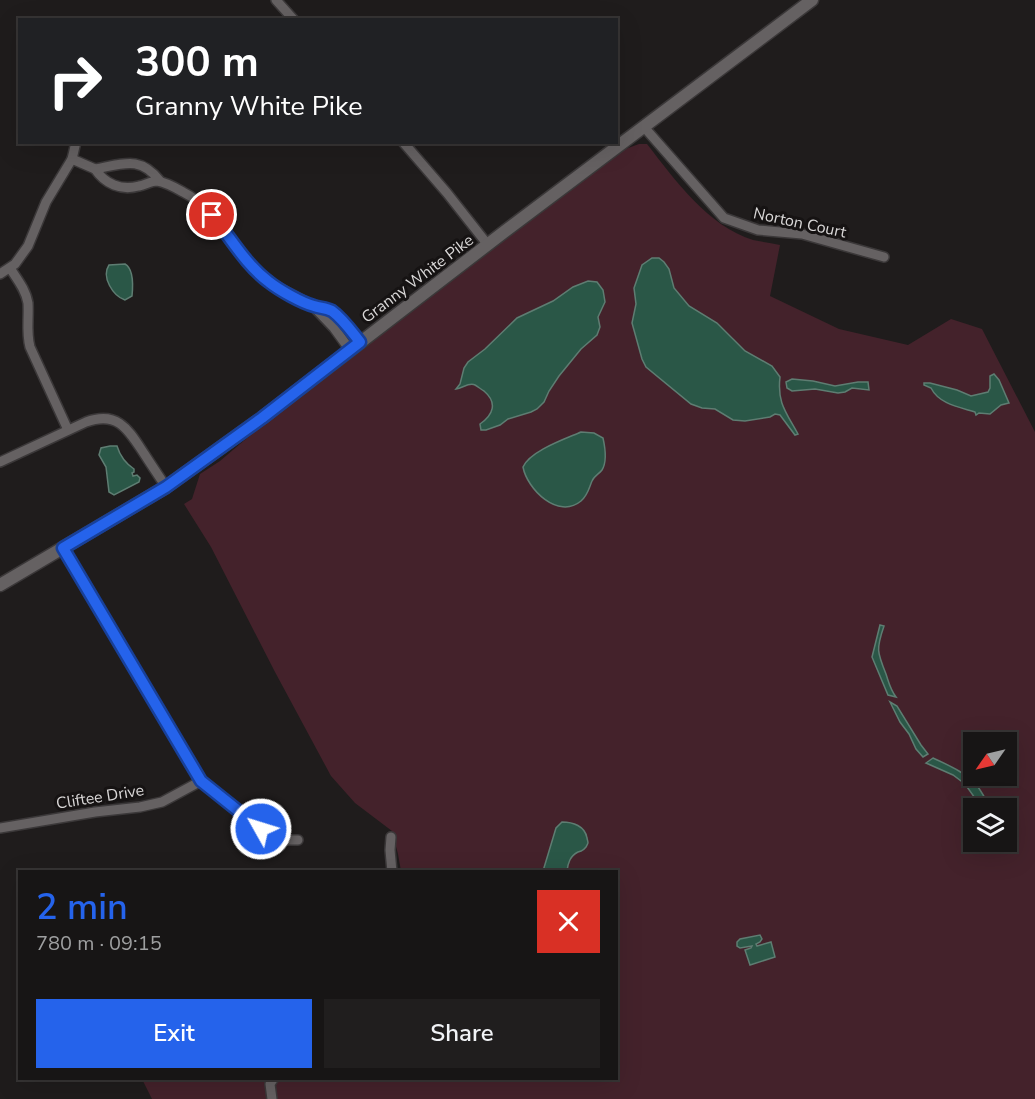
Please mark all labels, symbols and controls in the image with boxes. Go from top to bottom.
text: 300 m [135,34,259,91]
icon: right [36,42,114,120]
text: Granny White Pike [135,88,363,125]
pin [186,189,237,240]
icon: arrive [195,198,228,231]
street label: Norton Court [751,202,849,244]
street label: Granny White Pike [357,229,478,328]
north arrow [963,732,1017,786]
map controls [963,732,1017,852]
street label: Cliftee Drive [55,779,146,815]
position arrow [229,797,293,861]
button: layers [963,798,1017,852]
text: 2 min [36,883,128,932]
button: close [537,890,600,953]
text: 780 m · 09:15 [36,930,162,957]
button: Exit [36,999,312,1068]
button: Share [324,999,600,1068]

